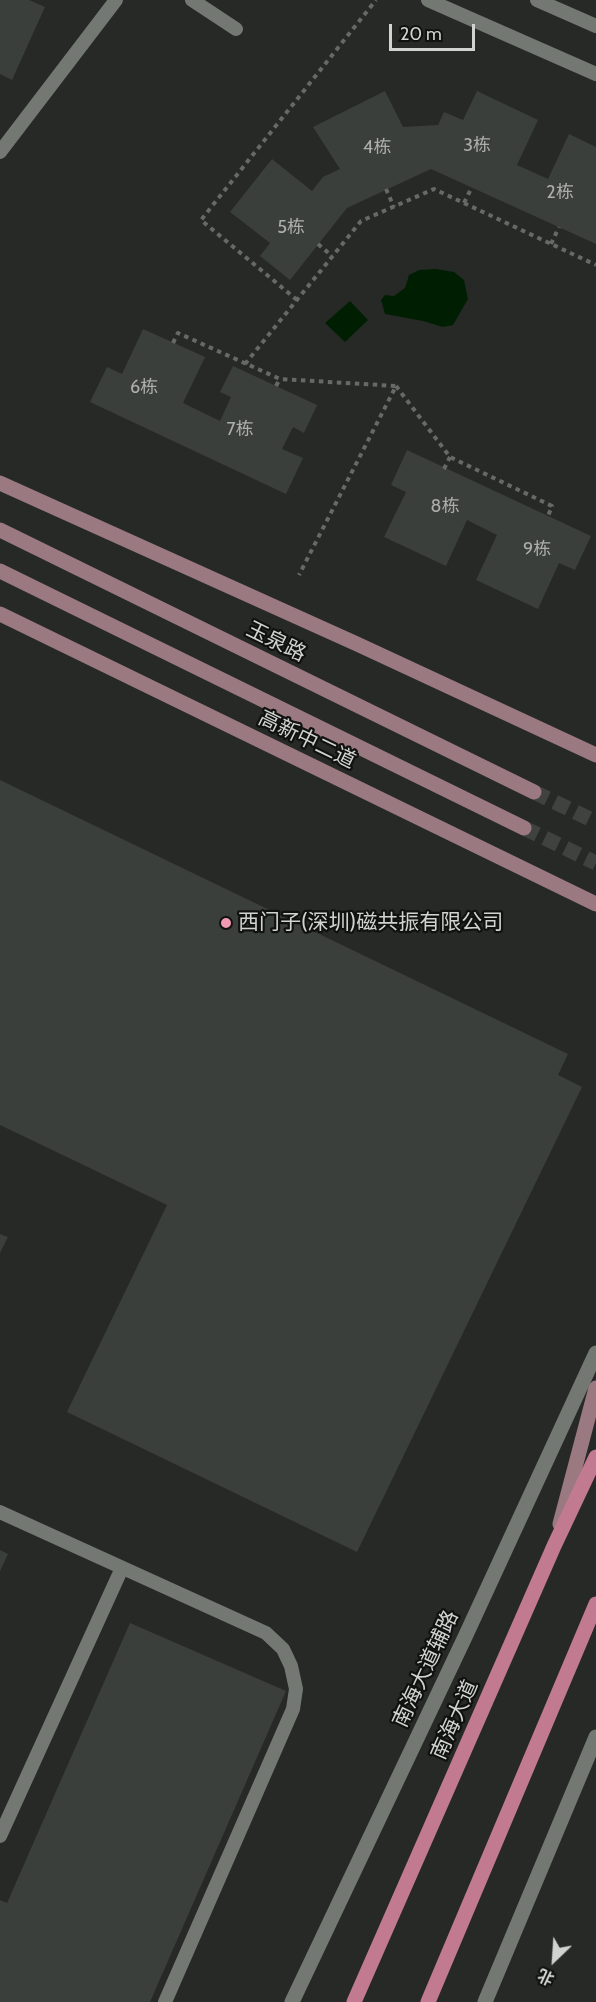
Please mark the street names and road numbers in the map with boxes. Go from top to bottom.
street label: 玉泉路 [242,617,310,667]
street label: 高新中二道 [254,706,360,774]
street label: 南海大道辅路 [388,1607,464,1731]
street label: 南海大道 [426,1677,484,1763]

